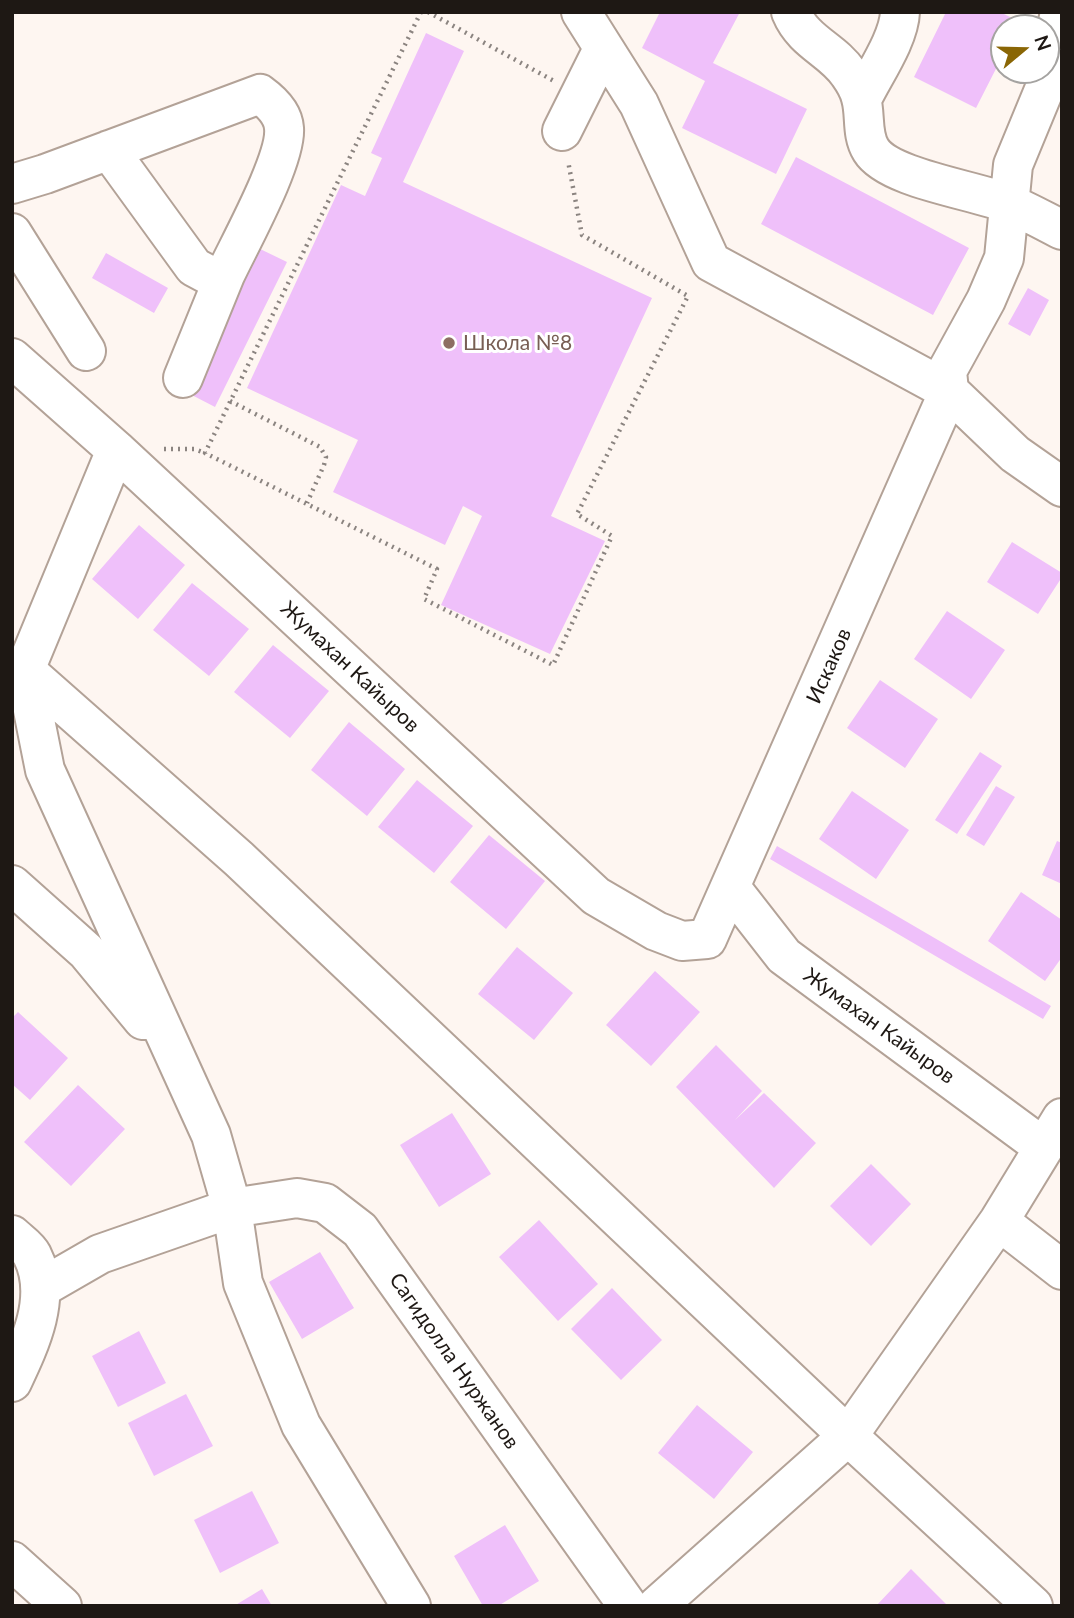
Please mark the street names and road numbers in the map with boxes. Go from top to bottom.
street label: Жумахан Кайыров [275,596,425,738]
street label: Искаков [801,624,857,708]
street label: Жумахан Кайыров [799,963,959,1089]
street label: Сагидолла Нуржанов [384,1268,524,1454]

